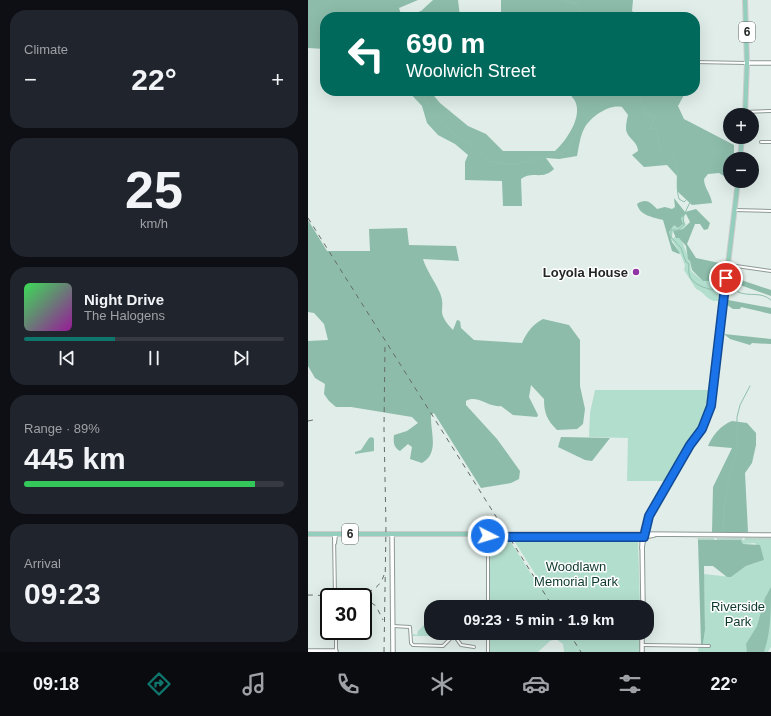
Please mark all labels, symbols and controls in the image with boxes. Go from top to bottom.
road number: 6 [739,22,755,42]
icon: left [340,28,392,80]
text: 690 m [406,28,485,59]
text: Climate [24,42,68,57]
text: Woolwich Street [406,61,536,81]
text: 22° [131,63,177,96]
text: − [24,67,37,92]
text: + [271,67,284,92]
map controls [723,108,759,188]
button: + [723,108,759,144]
button: − [723,152,759,188]
text: 25 [125,161,183,219]
text: km/h [140,216,168,231]
pin [709,261,743,295]
place label: Loyola House [543,265,628,280]
marker: Loyola House [631,267,641,277]
icon: arrive [715,267,737,289]
text: Night Drive [84,291,164,308]
text: The Halogens [84,308,165,323]
icon: previous [56,347,78,369]
icon: pause [143,347,165,369]
icon: next [230,347,252,369]
text: Range · 89% [24,421,100,436]
text: 445 km [24,442,126,475]
position arrow [467,515,509,557]
road number: 6 [342,524,358,544]
text: Arrival [24,556,61,571]
park label: Woodlawn Memorial Park [534,559,618,589]
text: 09:23 [24,577,101,610]
speed limit sign: 30 [320,588,372,640]
park label: Riverside Park [711,599,765,629]
text: 09:23 · 5 min · 1.9 km [464,611,614,628]
icon: directions [145,670,173,698]
icon: music [240,670,268,698]
icon: phone [334,670,362,698]
icon: climate [428,670,456,698]
icon: car [522,670,550,698]
icon: filters [616,670,644,698]
text: 09:18 [33,674,79,694]
text: 22° [711,674,738,694]

